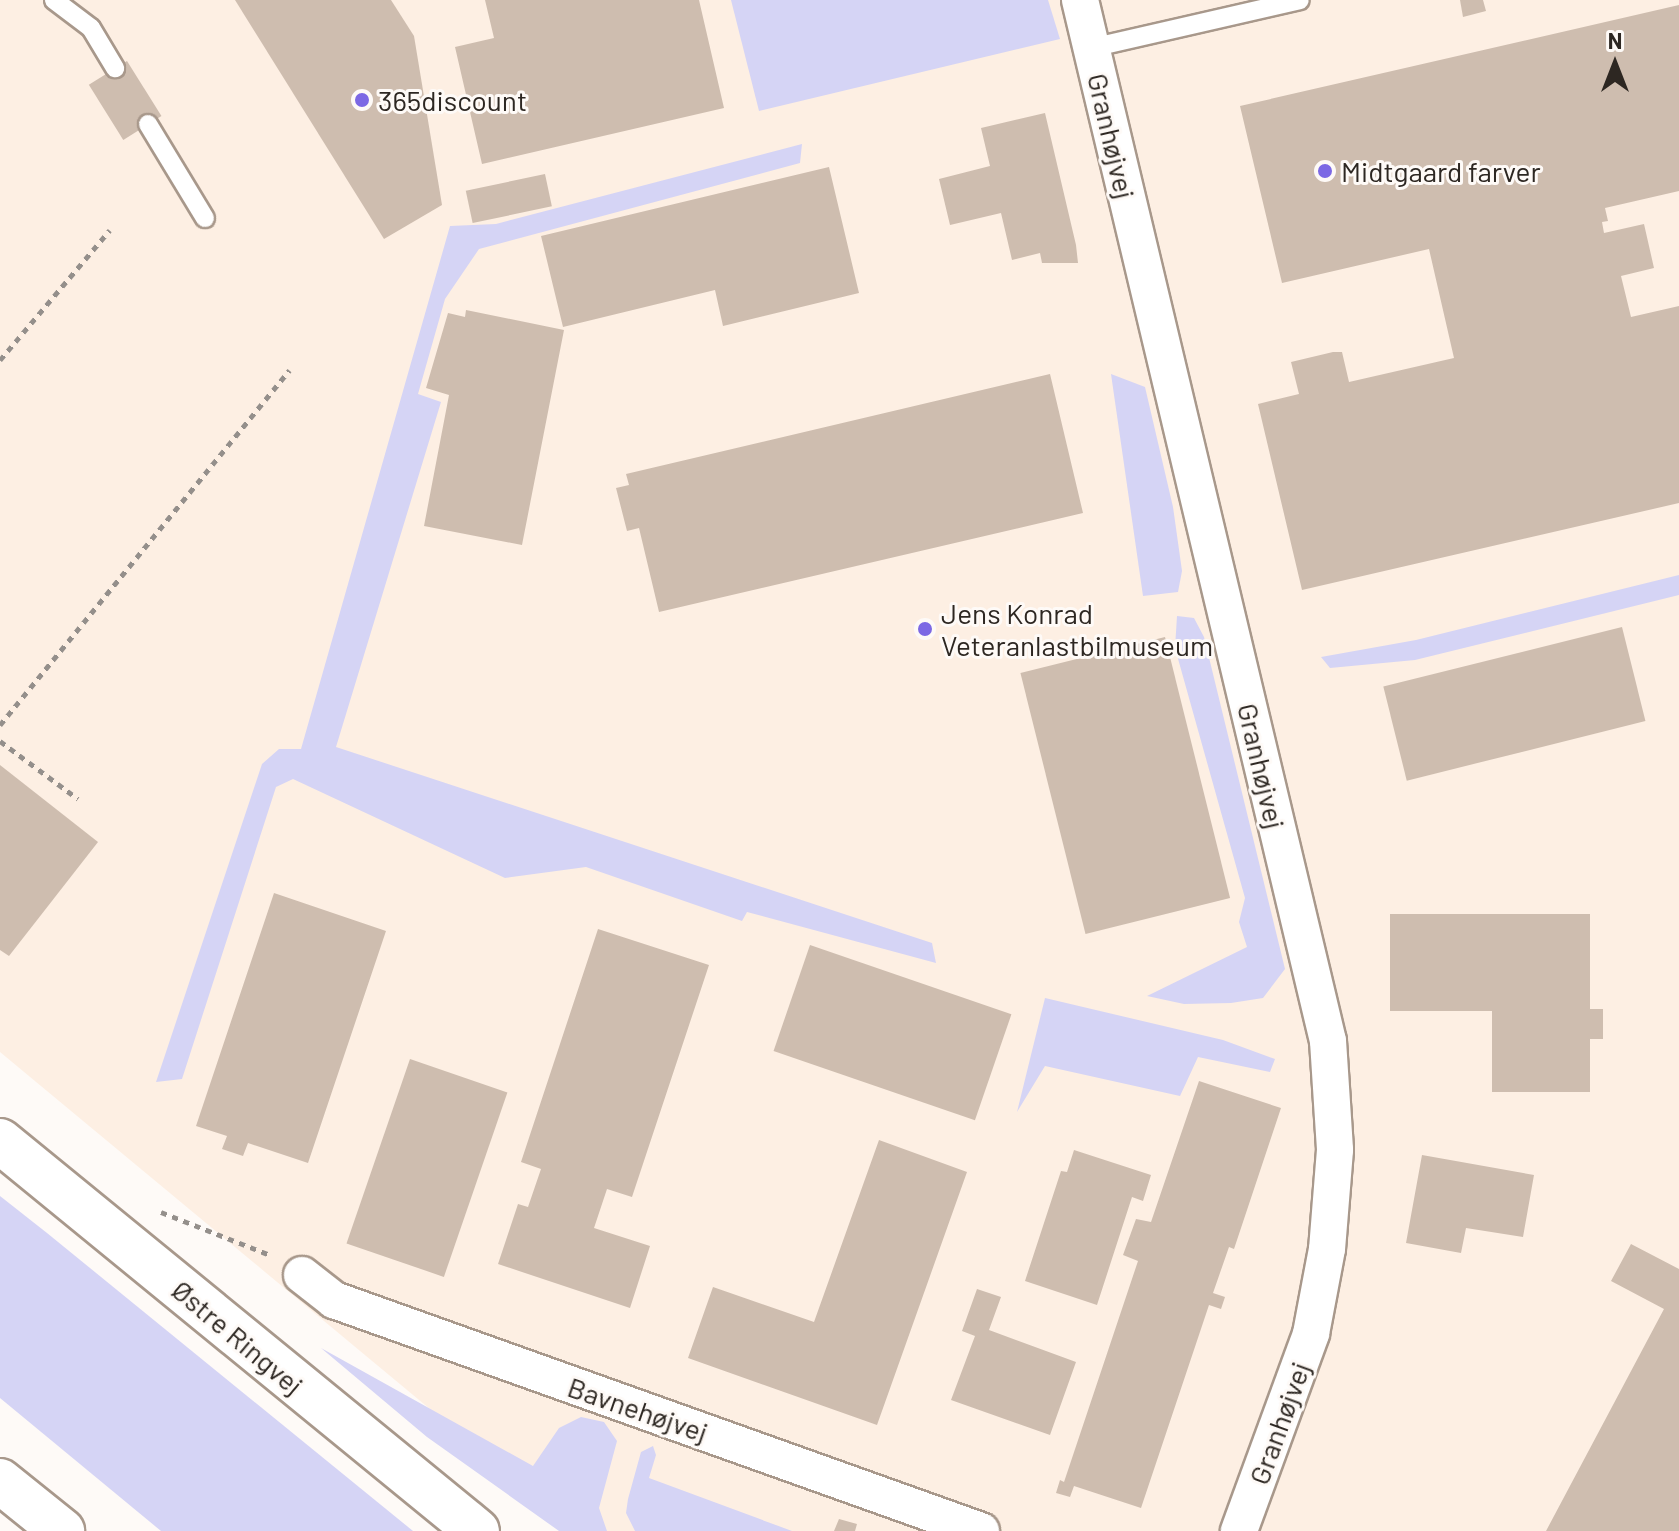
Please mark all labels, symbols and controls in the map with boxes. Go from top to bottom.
north arrow [1575,24,1655,104]
text: N [1608,27,1622,53]
street label: Granhøjvej [1081,70,1143,202]
place label: 365discount [378,83,527,117]
marker: 365discount [353,91,371,109]
place label: Midtgaard farver [1341,154,1541,188]
marker: Midtgaard farver [1316,162,1334,180]
place label: Jens Konrad Veteranlastbilmuseum [941,596,1213,662]
marker: Jens Konrad Veteranlastbilmuseum [916,620,934,638]
street label: Granhøjvej [1231,700,1293,832]
street label: Østre Ringvej [166,1273,310,1401]
street label: Granhøjvej [1241,1357,1317,1489]
street label: Bavnehøjvej [564,1369,712,1449]

